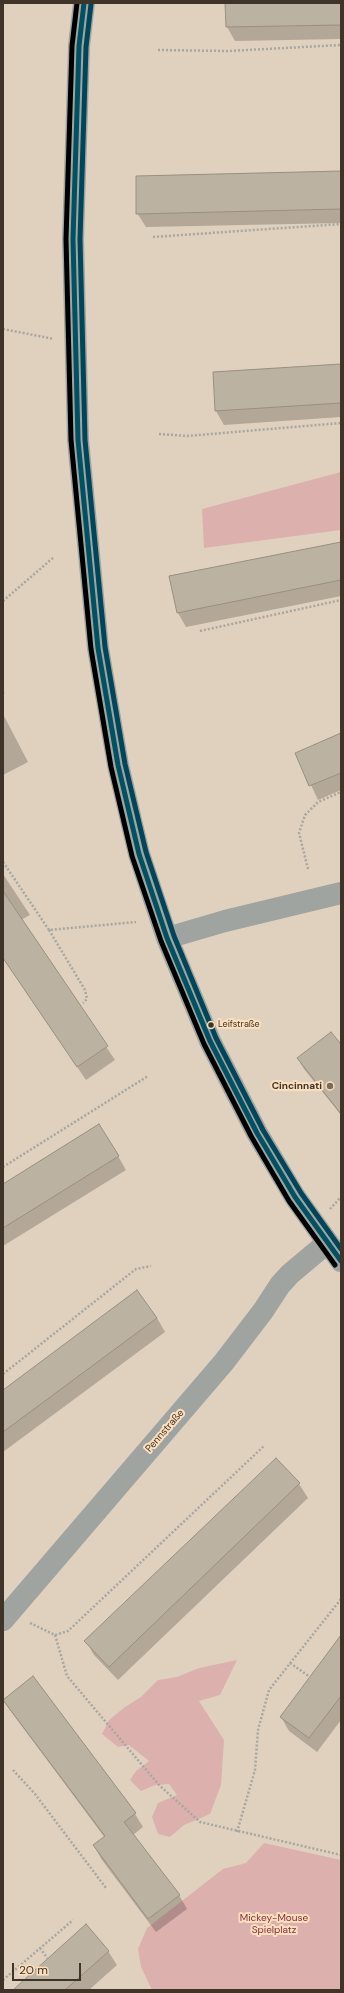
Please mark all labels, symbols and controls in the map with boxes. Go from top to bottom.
marker: Leifstraße [206,1020,216,1030]
place label: Leifstraße [218,1020,260,1030]
place label: Cincinnati [272,1080,322,1092]
marker: Cincinnati [325,1081,335,1091]
street label: Pennstraße [143,1407,187,1455]
park label: Mickey-Mouse Spielplatz [240,1912,308,1936]
scale bar [14,1955,83,1981]
text: 20 m [19,1962,48,1978]

